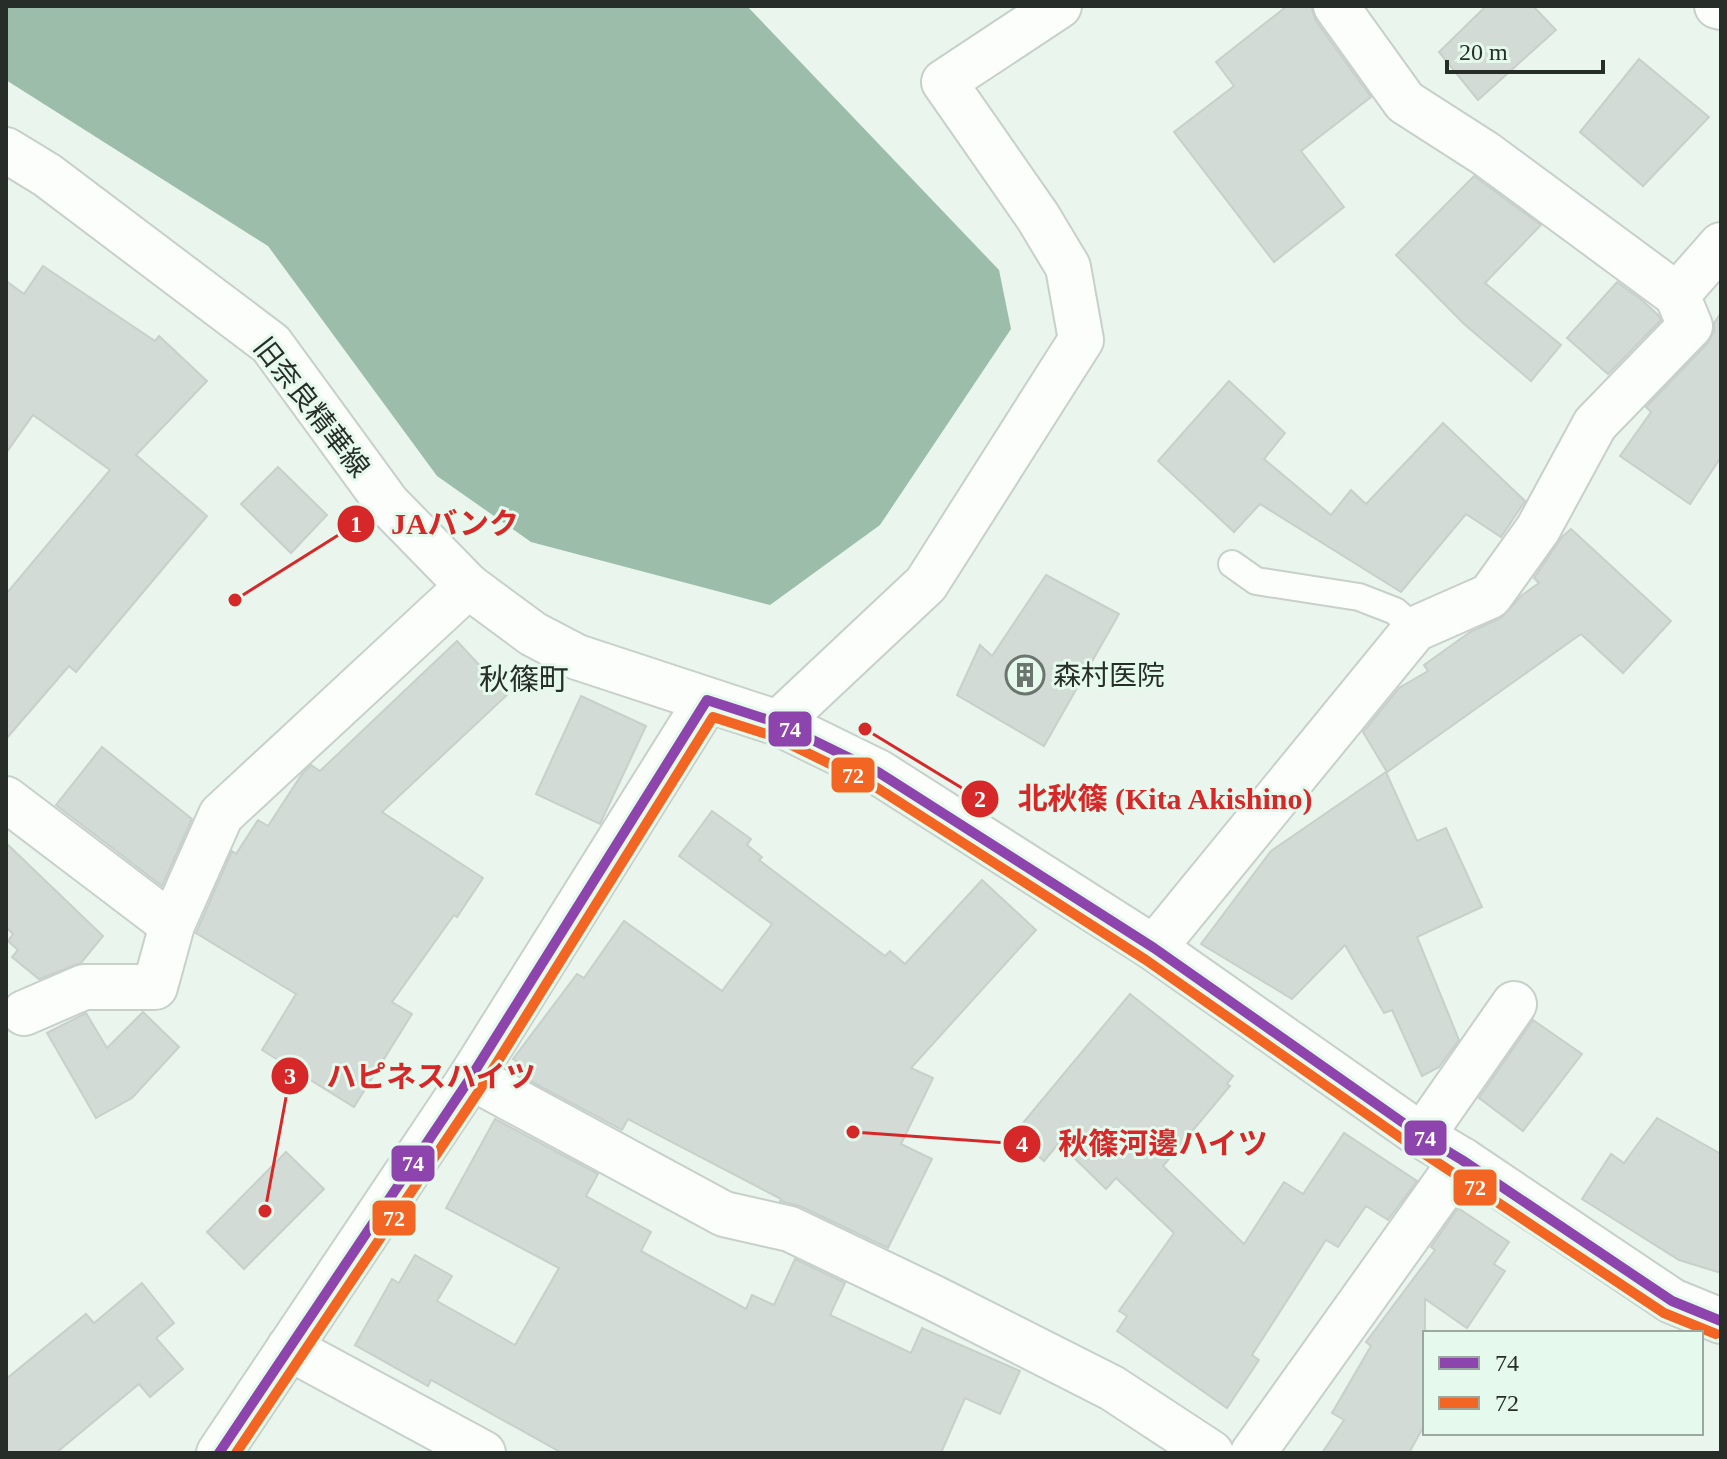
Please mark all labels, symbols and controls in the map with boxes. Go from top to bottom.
scale bar [1447,24,1603,74]
text: 20 m [1459,39,1508,65]
street label: 旧奈良精華線 [248,332,376,483]
callout: JAバンク [336,497,534,551]
text: JAバンク [391,507,519,540]
text: 1 [350,511,362,537]
building icon: 森村医院 [1004,654,1046,696]
place label: 森村医院 [1053,660,1165,691]
district label: 秋篠町 [479,663,569,696]
line badge: 74 [767,710,813,748]
text: 74 [779,717,801,742]
line badge: 72 [830,756,876,794]
text: 72 [842,763,864,788]
callout: 北秋篠 (Kita Akishino) [960,772,1329,826]
text: 北秋篠 (Kita Akishino) [1017,782,1313,816]
text: 2 [974,786,986,812]
callout: ハピネスハイツ [270,1049,552,1103]
text: ハピネスハイツ [326,1060,536,1093]
text: 3 [284,1063,296,1089]
callout: 秋篠河邊ハイツ [1002,1117,1284,1171]
line badge: 74 [1403,1119,1448,1157]
text: 74 [1414,1126,1436,1151]
text: 秋篠河邊ハイツ [1058,1127,1268,1160]
text: 4 [1016,1131,1028,1157]
line badge: 74 [390,1144,436,1183]
text: 74 [402,1151,424,1176]
line badge: 72 [1452,1168,1498,1207]
text: 72 [1464,1175,1486,1200]
line badge: 72 [371,1199,417,1237]
text: 72 [383,1206,405,1231]
legend [1423,1331,1703,1435]
text: 74 [1495,1350,1519,1376]
text: 72 [1495,1390,1519,1416]

